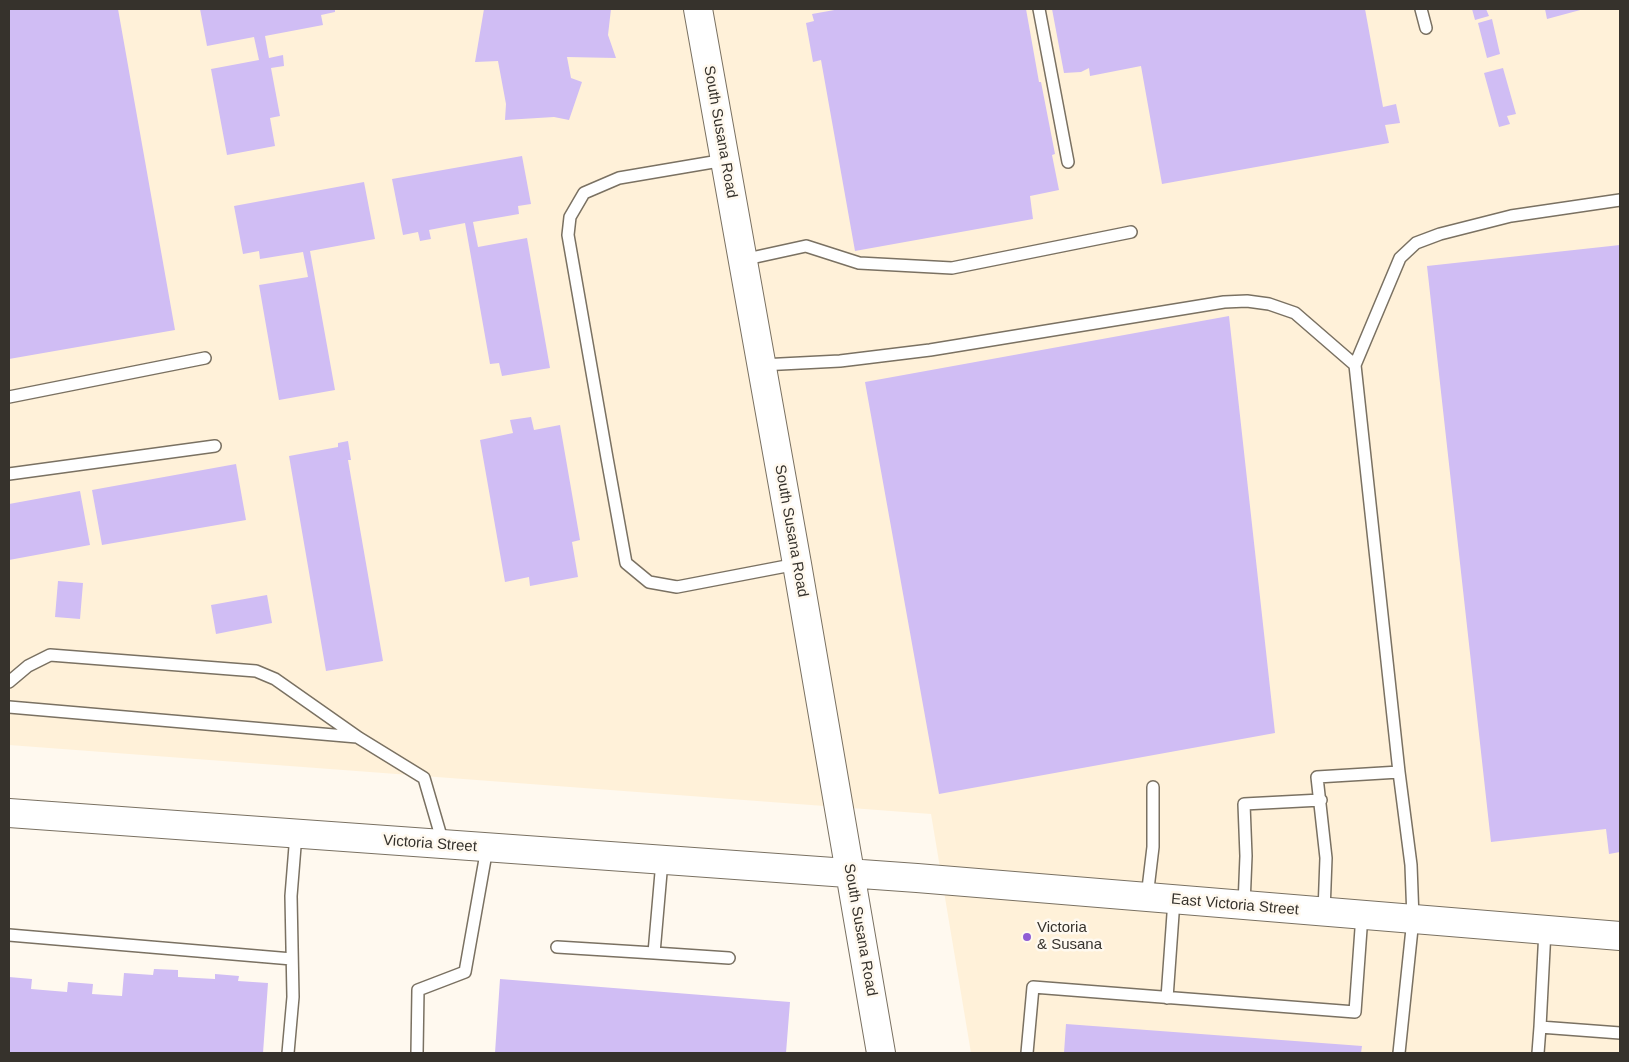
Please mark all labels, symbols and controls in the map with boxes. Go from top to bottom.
street label: South Susana Road [699,64,741,200]
street label: South Susana Road [770,463,812,599]
street label: Victoria Street [383,832,477,856]
street label: South Susana Road [839,862,881,998]
street label: East Victoria Street [1170,890,1300,920]
place label: Victoria & Susana [1037,919,1102,954]
marker: Victoria & Susana [1021,931,1033,943]

